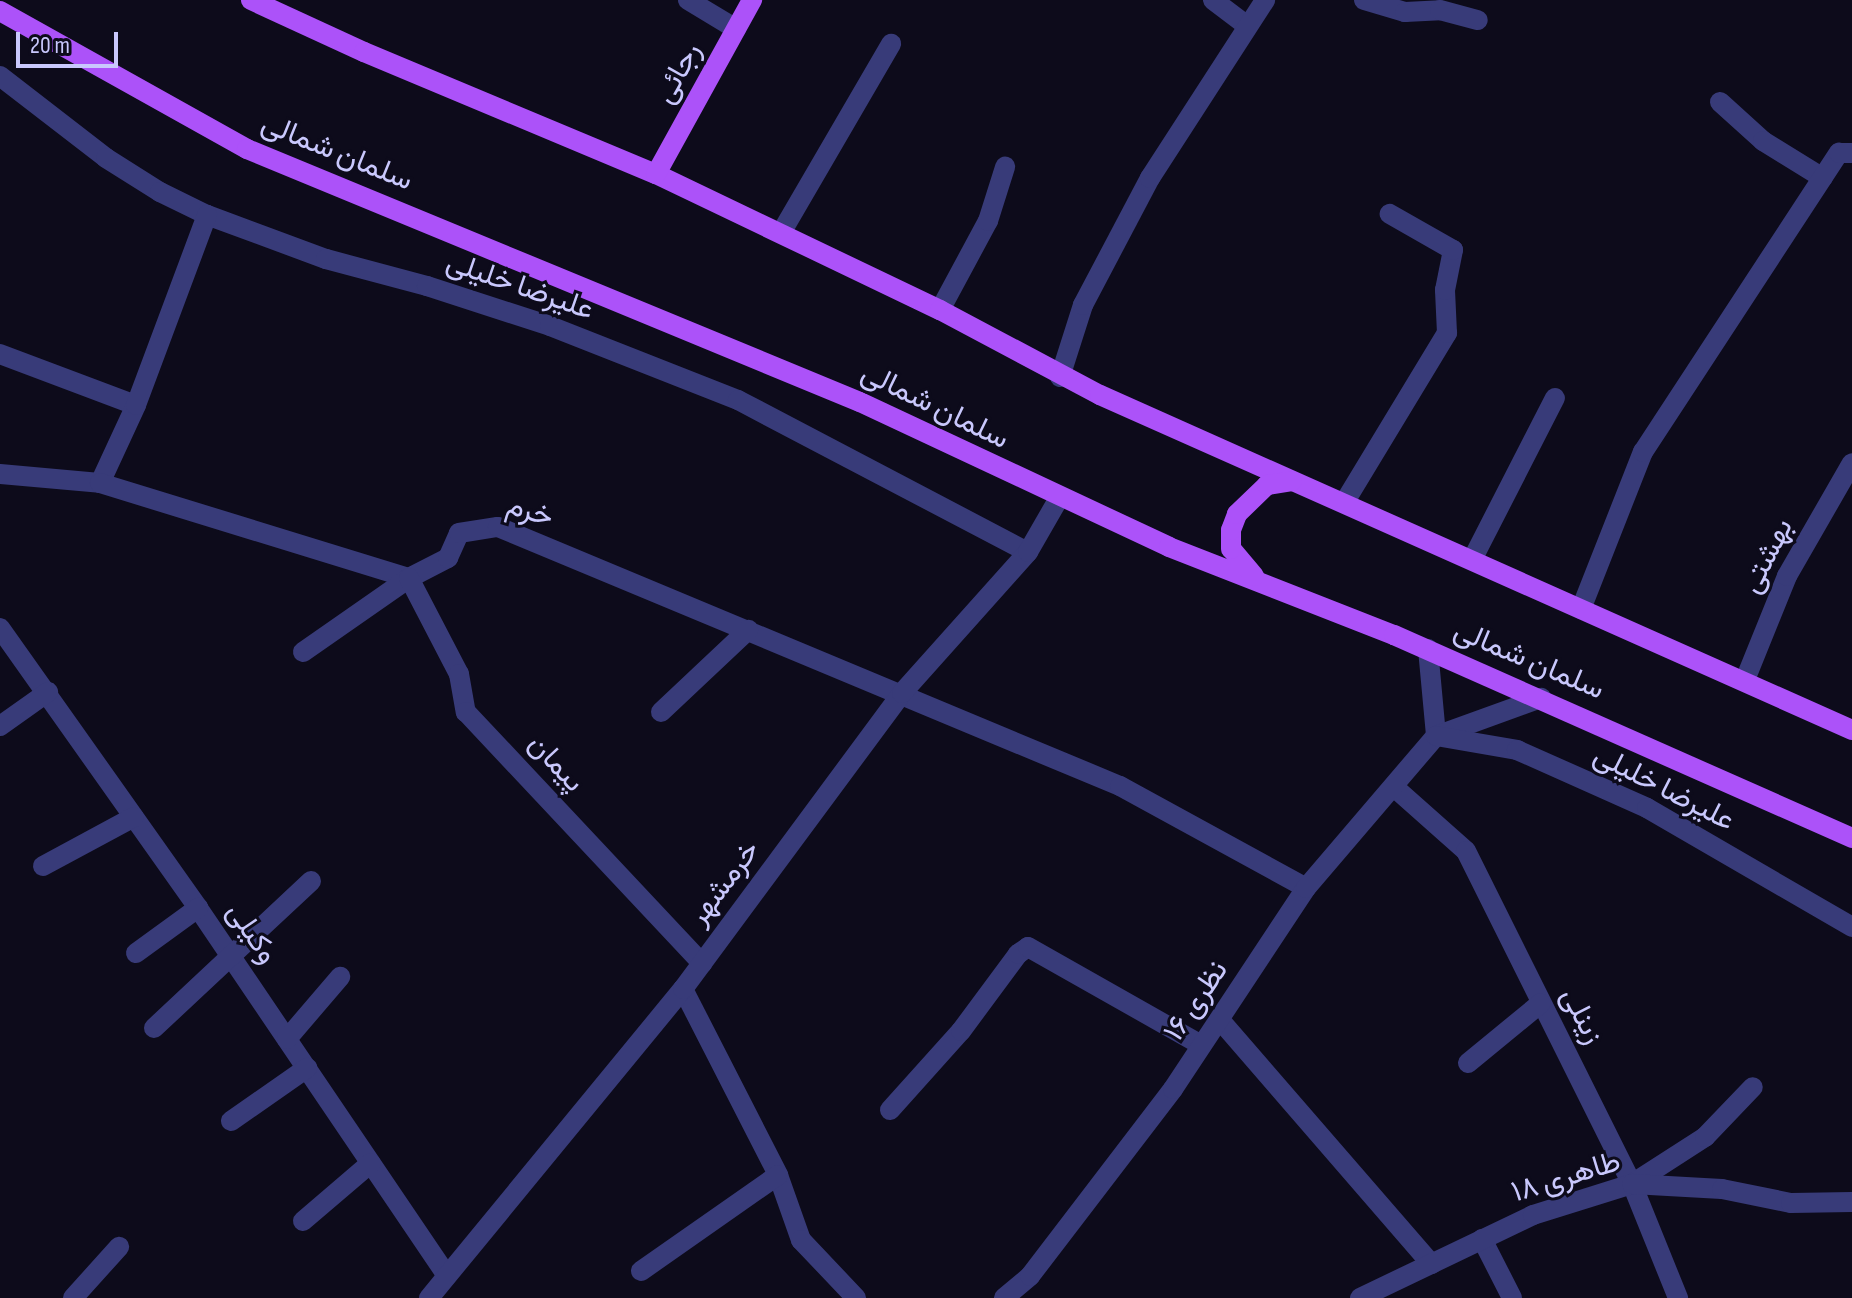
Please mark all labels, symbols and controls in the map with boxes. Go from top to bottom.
scale bar [20,16,122,66]
text: 20 m [30,31,70,60]
street label: رجائی [647,36,709,110]
street label: سلمان شمالی [256,105,418,199]
street label: علیرضا خلیلی [442,244,598,328]
street label: سلمان شمالی [855,355,1015,457]
street label: خرم [502,487,558,535]
street label: بهشتی [1733,512,1801,600]
street label: سلمان شمالی [1448,612,1610,708]
street label: پیمان [520,726,592,800]
street label: علیرضا خلیلی [1587,737,1741,839]
street label: خرمشهر [680,833,768,933]
street label: وکیلی [218,895,286,971]
street label: نظری ۱۶ [1156,954,1236,1048]
street label: زینلی [1553,982,1611,1050]
street label: طاهری ۱۸ [1507,1143,1625,1211]

